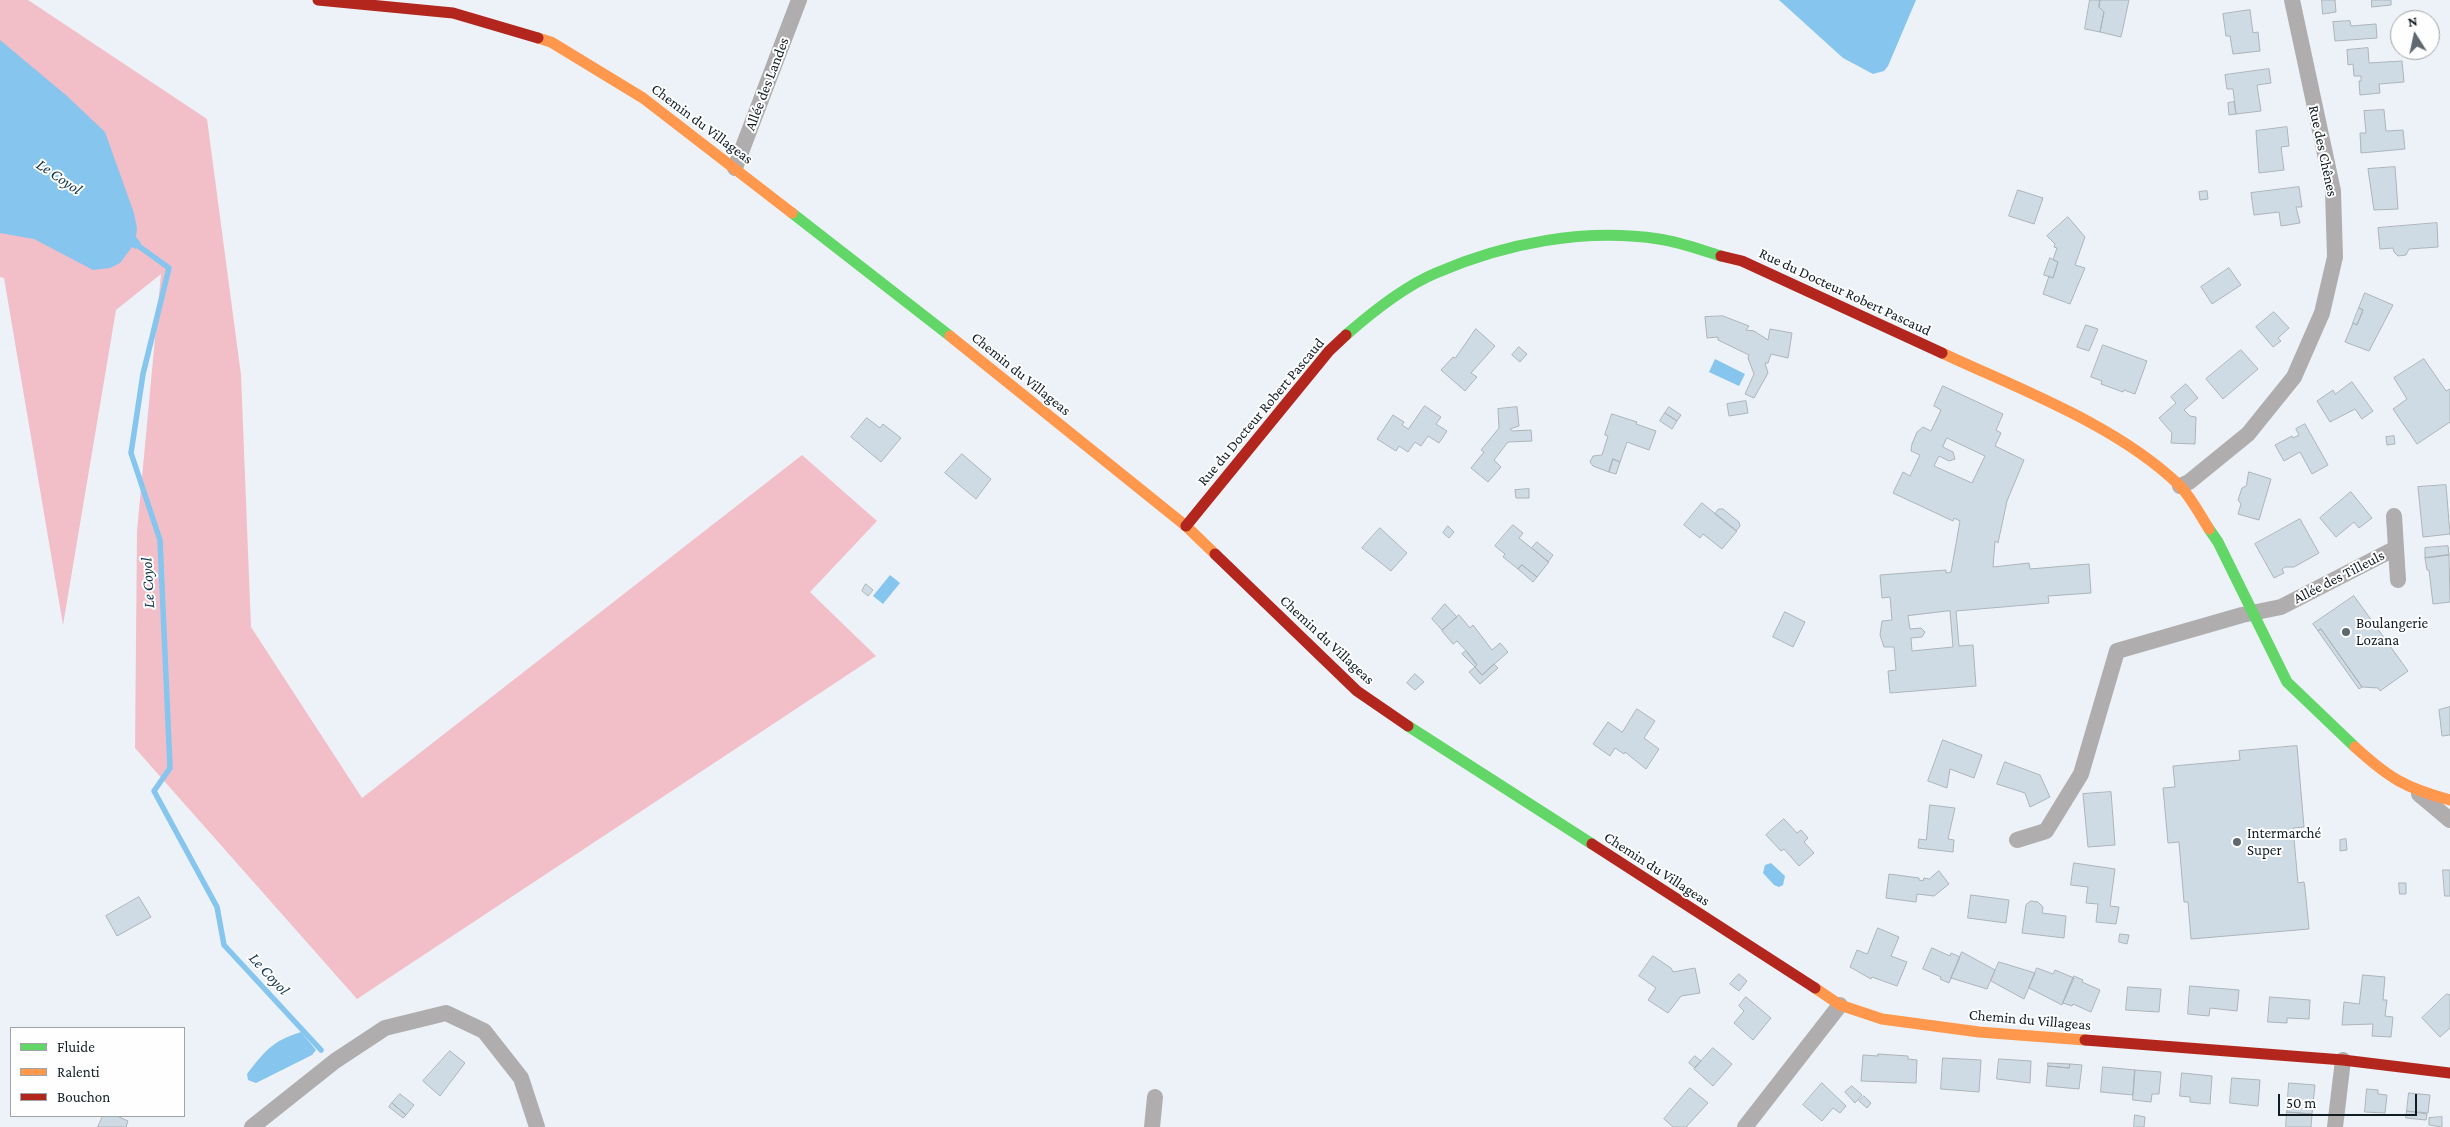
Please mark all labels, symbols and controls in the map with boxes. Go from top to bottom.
north arrow [2390,10,2440,60]
text: N [2406,13,2419,30]
street label: Allée des Landes [741,35,793,133]
street label: Chemin du Villageas [648,80,756,168]
street label: Rue des Chênes [2305,104,2341,198]
water label: Le Coyol [33,155,85,199]
street label: Rue du Docteur Robert Pascaud [1756,244,1934,340]
street label: Chemin du Villageas [968,328,1074,420]
street label: Rue du Docteur Robert Pascaud [1194,334,1328,490]
street label: Allée des Tilleuls [2290,546,2388,608]
water label: Le Coyol [137,557,159,609]
street label: Chemin du Villageas [1276,592,1378,688]
place label: Boulangerie Lozana [2356,614,2428,649]
marker: Boulangerie Lozana [2340,626,2352,638]
place label: Intermarché Super [2247,824,2321,859]
street label: Chemin du Villageas [1601,828,1713,910]
marker: Intermarché Super [2231,836,2243,848]
water label: Le Coyol [245,949,293,999]
street label: Chemin du Villageas [1968,1006,2092,1034]
legend [10,1027,185,1117]
text: Fluide [57,1039,95,1055]
text: Ralenti [57,1064,100,1080]
scale bar [2280,1084,2419,1116]
text: Bouchon [57,1089,110,1105]
text: 50 m [2286,1095,2316,1111]

